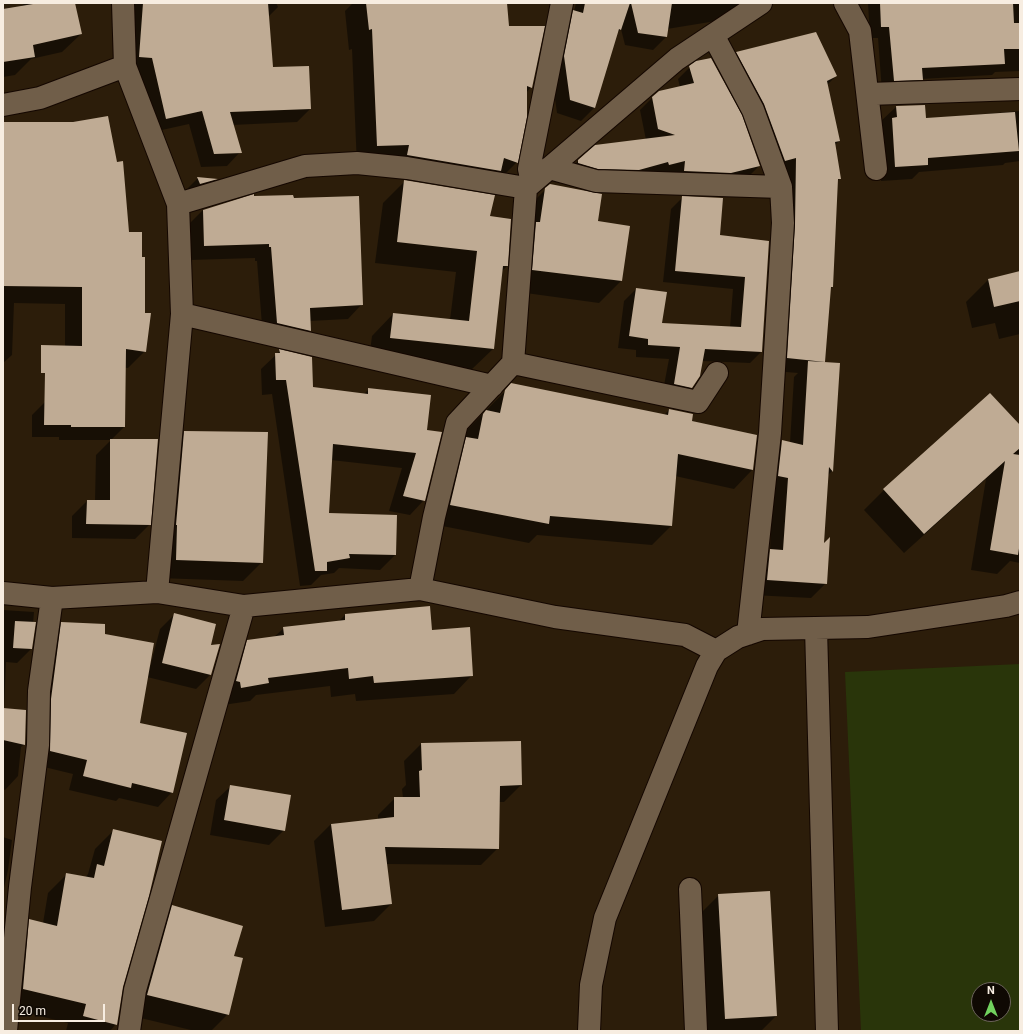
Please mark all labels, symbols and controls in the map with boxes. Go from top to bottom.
north arrow [971,982,1011,1022]
text: N [987,984,995,997]
scale bar [14,996,107,1022]
text: 20 m [19,1004,46,1018]

